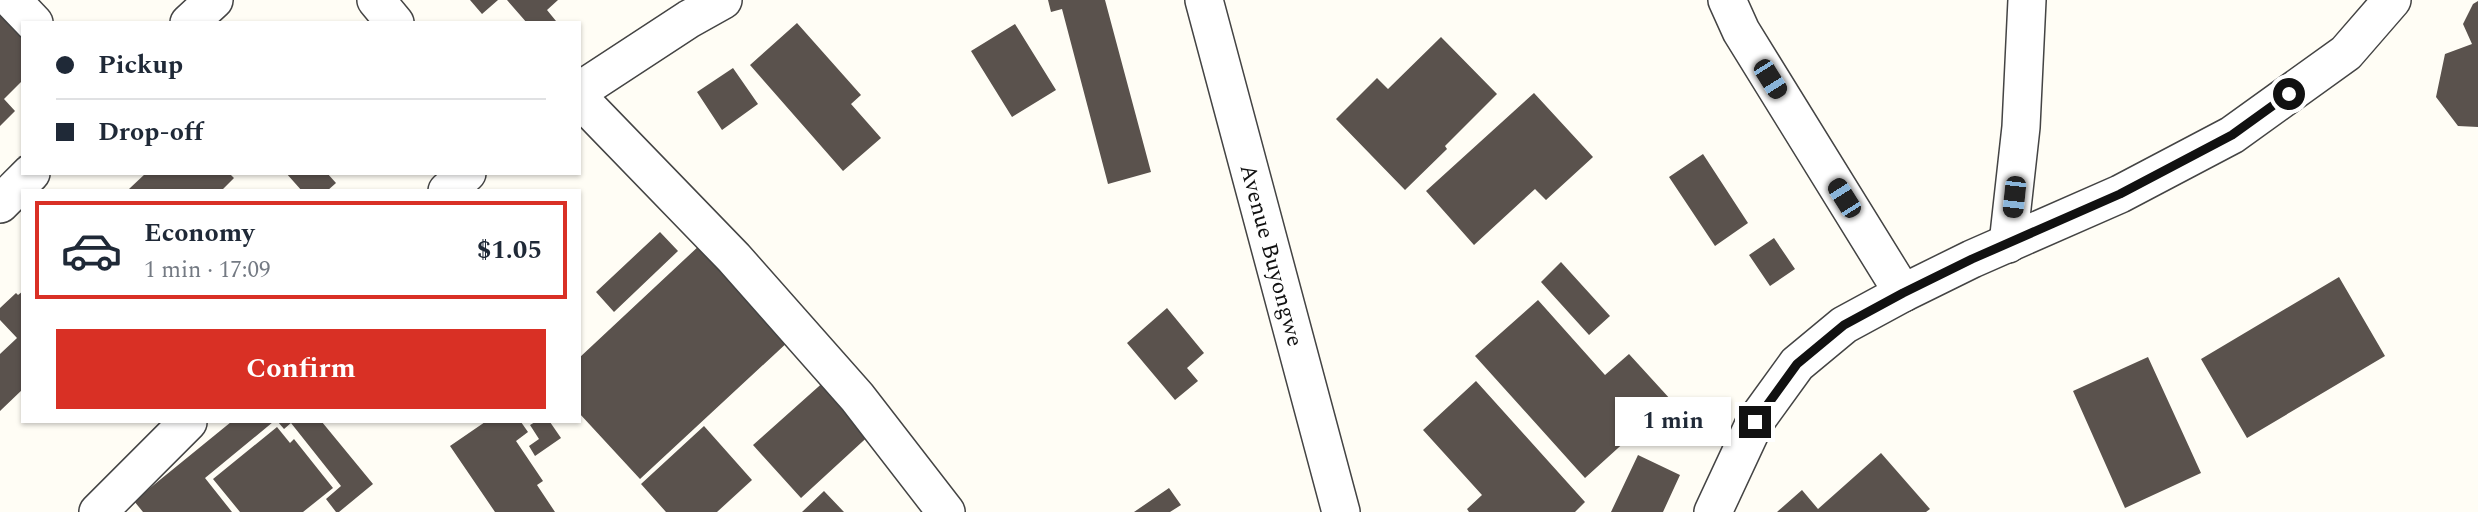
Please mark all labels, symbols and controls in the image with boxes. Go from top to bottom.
text: Pickup [98,45,183,85]
car [1750,56,1791,102]
route start [2273,78,2305,110]
text: Drop-off [98,112,203,152]
street label: Avenue Buyongwe [1230,160,1312,351]
car [1824,175,1865,221]
car [2002,175,2027,219]
text: Economy [144,213,254,253]
icon: car [60,219,123,282]
text: $1.05 [477,230,542,270]
text: 1 min · 17:09 [144,253,271,288]
button: Confirm [56,329,546,409]
callout: 1 min [1615,398,1730,446]
text: 1 min [1642,404,1704,439]
route end [1739,406,1771,438]

